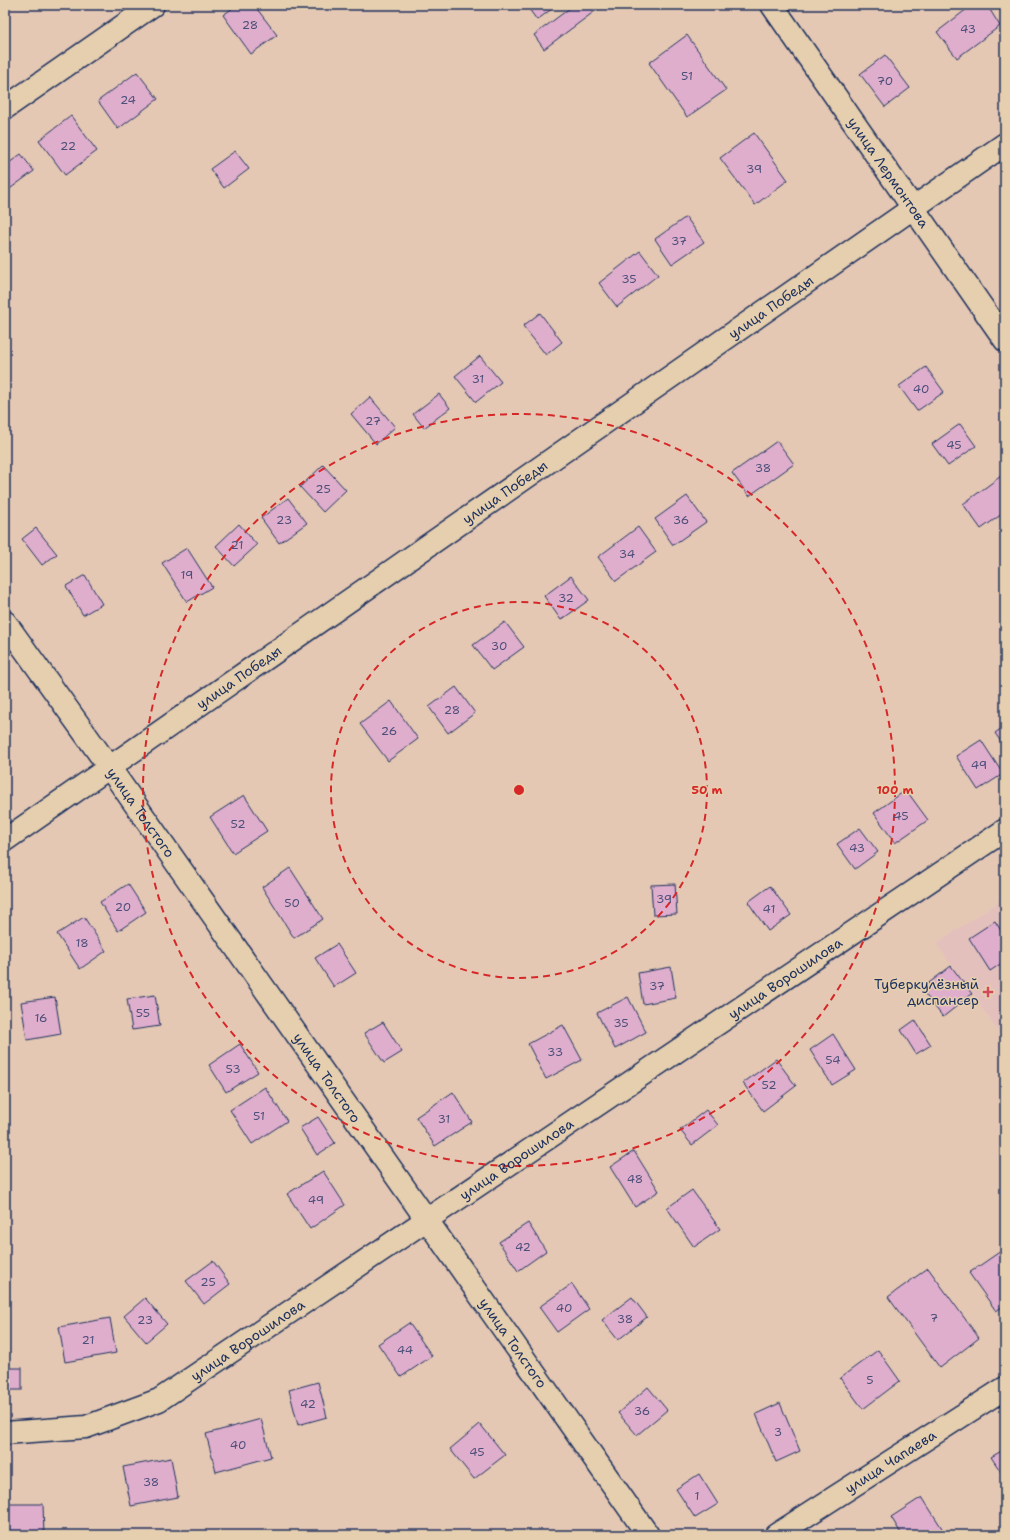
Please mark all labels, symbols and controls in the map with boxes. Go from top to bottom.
house number: 28 [242,17,258,33]
house number: 43 [960,21,976,37]
house number: 51 [681,68,693,84]
house number: 70 [877,73,893,89]
house number: 24 [120,92,136,108]
street label: улица Лермонтова [844,114,933,232]
house number: 22 [60,138,76,154]
house number: 39 [746,161,762,177]
house number: 37 [671,233,687,249]
house number: 35 [621,271,637,287]
street label: улица Победы [725,271,817,343]
house number: 31 [472,371,484,387]
house number: 40 [913,381,929,397]
house number: 27 [365,413,381,429]
house number: 45 [946,437,962,453]
street label: улица Победы [459,456,551,528]
house number: 38 [755,460,771,476]
house number: 25 [315,481,331,497]
house number: 23 [276,512,292,528]
house number: 36 [673,512,689,528]
house number: 21 [231,537,243,553]
house number: 34 [619,546,635,562]
house number: 19 [181,567,193,583]
house number: 32 [558,590,574,606]
house number: 30 [491,638,507,654]
street label: улица Победы [193,641,285,713]
house number: 28 [444,702,460,718]
house number: 26 [381,723,397,739]
house number: 49 [971,757,987,773]
street label: улица Толстого [103,764,179,861]
text: 50 m [692,782,723,798]
text: 100 m [877,782,914,798]
centre of rings [512,783,526,797]
house number: 45 [893,808,909,824]
house number: 52 [230,816,246,832]
house number: 43 [849,840,865,856]
house number: 39 [656,891,672,907]
house number: 50 [284,895,300,911]
house number: 20 [115,899,131,915]
house number: 41 [763,901,775,917]
street label: улица Ворошилова [725,933,846,1023]
house number: 18 [75,935,89,951]
place label: Туберкулёзный диспансер [874,975,979,1009]
house number: 37 [649,978,665,994]
marker: Туберкулёзный диспансер [982,986,994,998]
house number: 55 [136,1005,150,1021]
house number: 16 [34,1010,48,1026]
house number: 35 [613,1015,629,1031]
street label: улица Толстого [289,1029,365,1126]
house number: 33 [547,1044,563,1060]
house number: 54 [825,1052,841,1068]
house number: 53 [225,1061,241,1077]
house number: 52 [761,1077,777,1093]
house number: 51 [253,1108,265,1124]
house number: 31 [438,1111,450,1127]
street label: улица Ворошилова [456,1114,577,1204]
house number: 48 [627,1171,643,1187]
house number: 49 [308,1192,324,1208]
house number: 42 [515,1239,531,1255]
house number: 25 [200,1274,216,1290]
street label: улица Толстого [475,1294,551,1391]
street label: улица Ворошилова [187,1295,308,1385]
house number: 40 [556,1300,572,1316]
house number: 7 [930,1310,938,1326]
house number: 38 [617,1311,633,1327]
house number: 23 [137,1312,153,1328]
house number: 21 [82,1332,94,1348]
house number: 44 [397,1342,413,1358]
house number: 5 [866,1372,874,1388]
house number: 42 [300,1396,316,1412]
house number: 36 [634,1403,650,1419]
house number: 3 [774,1424,782,1440]
street label: улица Чапаева [842,1426,940,1497]
house number: 40 [230,1437,246,1453]
house number: 45 [469,1444,485,1460]
house number: 38 [143,1474,159,1490]
house number: 1 [694,1488,700,1504]

